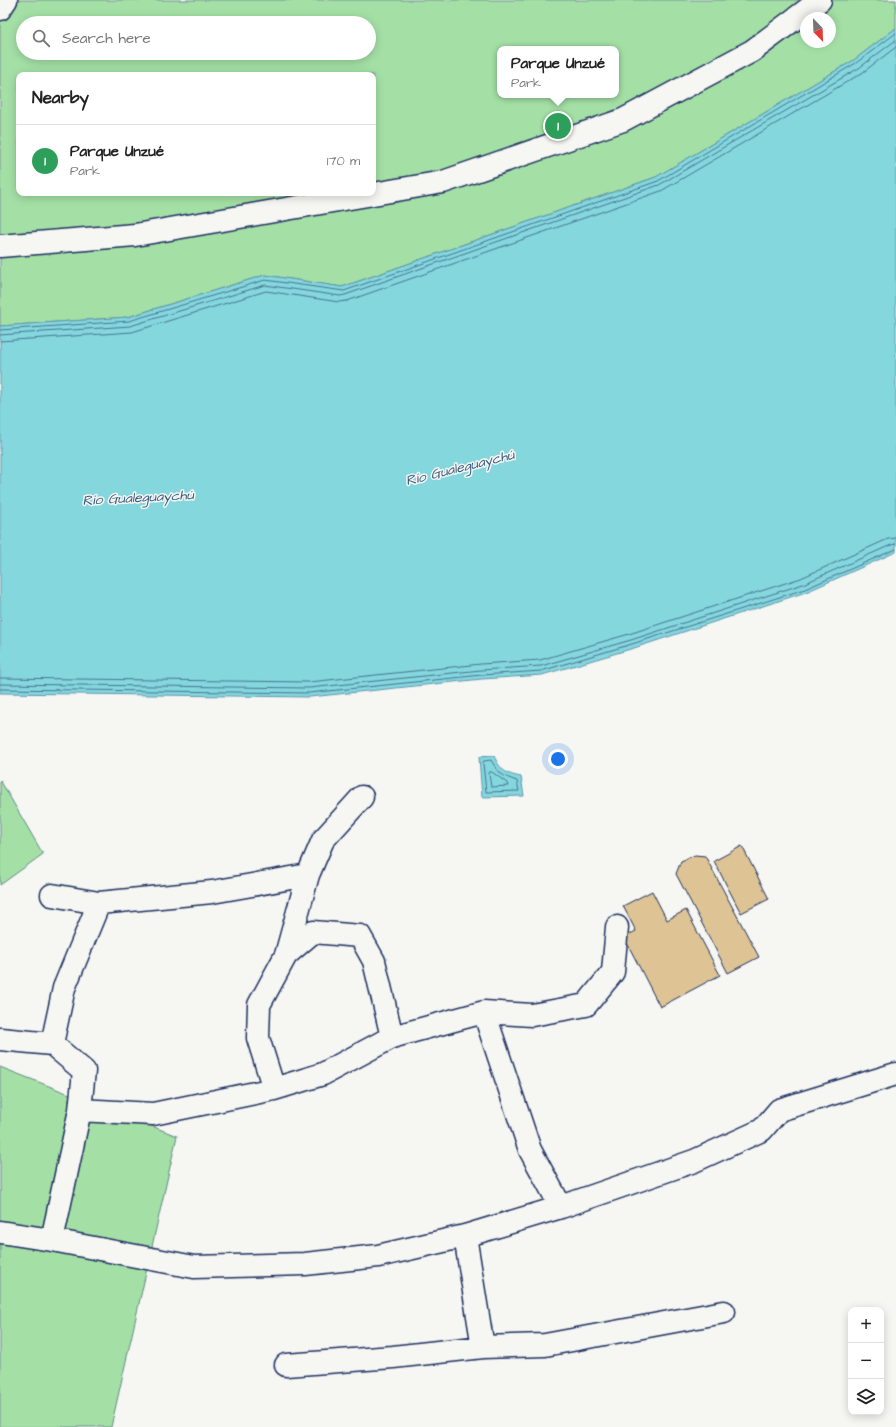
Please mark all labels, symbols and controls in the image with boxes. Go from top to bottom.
north arrow [800,12,836,48]
search box [16,16,376,60]
icon: search [30,27,52,49]
text: Search here [62,28,151,49]
popup [497,46,619,98]
text: Parque Unzué [511,53,605,74]
text: Park [511,74,541,92]
text: Nearby [32,86,89,110]
pin: 1 [545,111,571,141]
text: Parque Unzué [70,141,164,162]
text: 1 [44,152,46,170]
text: 170 m [327,152,360,170]
text: Park [70,162,100,180]
water label: Río Gualeguaychú [404,445,517,491]
water label: Río Gualeguaychú [82,485,195,511]
your location [548,749,568,769]
map controls [848,1307,884,1415]
button: + [848,1307,884,1343]
button: − [848,1343,884,1379]
button: layers [848,1379,884,1415]

